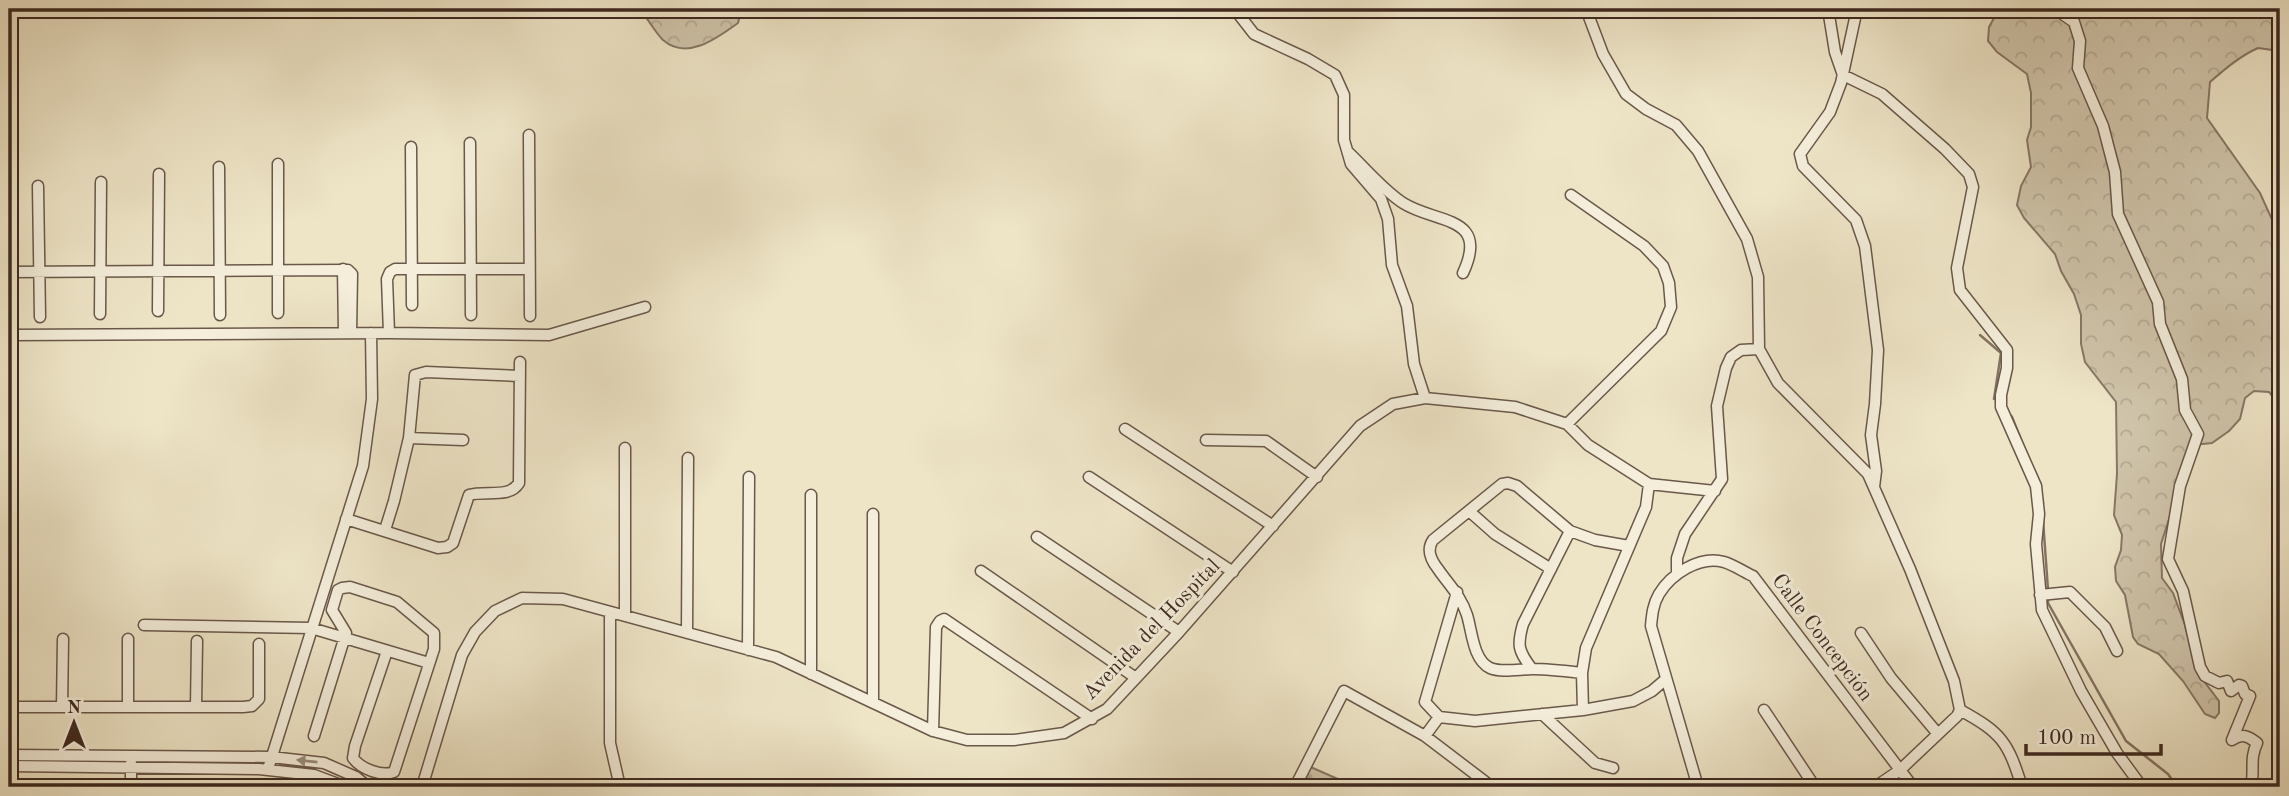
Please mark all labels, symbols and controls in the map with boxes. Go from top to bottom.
street label: Avenida del Hospital [1080,555,1225,705]
street label: Calle Concepción [1767,570,1876,705]
north arrow [38,688,108,758]
text: N [67,699,82,718]
scale bar [2026,712,2161,756]
text: 100 m [2037,728,2096,749]
one-way arrow [295,756,317,767]

